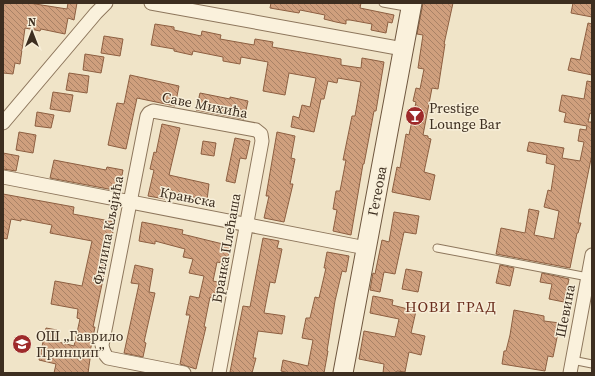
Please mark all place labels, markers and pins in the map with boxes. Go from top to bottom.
place label: Prestige Lounge Bar [429,98,501,134]
bar icon: Prestige Lounge Bar [404,105,426,127]
place label: ОШ „Гаврило Принцип” [36,326,124,362]
school or university icon: ОШ „Гаврило Принцип” [11,333,33,355]

